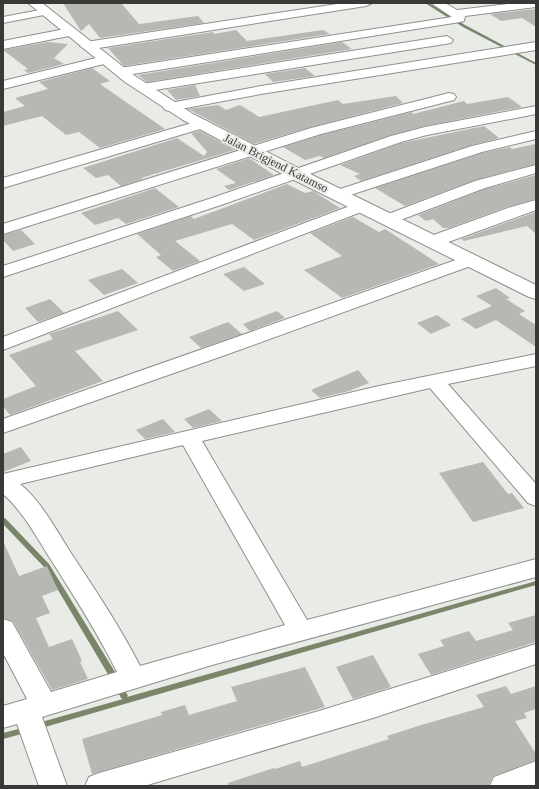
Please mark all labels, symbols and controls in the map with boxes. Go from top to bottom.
street label: Jalan Brigjend Katamso [221,131,331,195]

